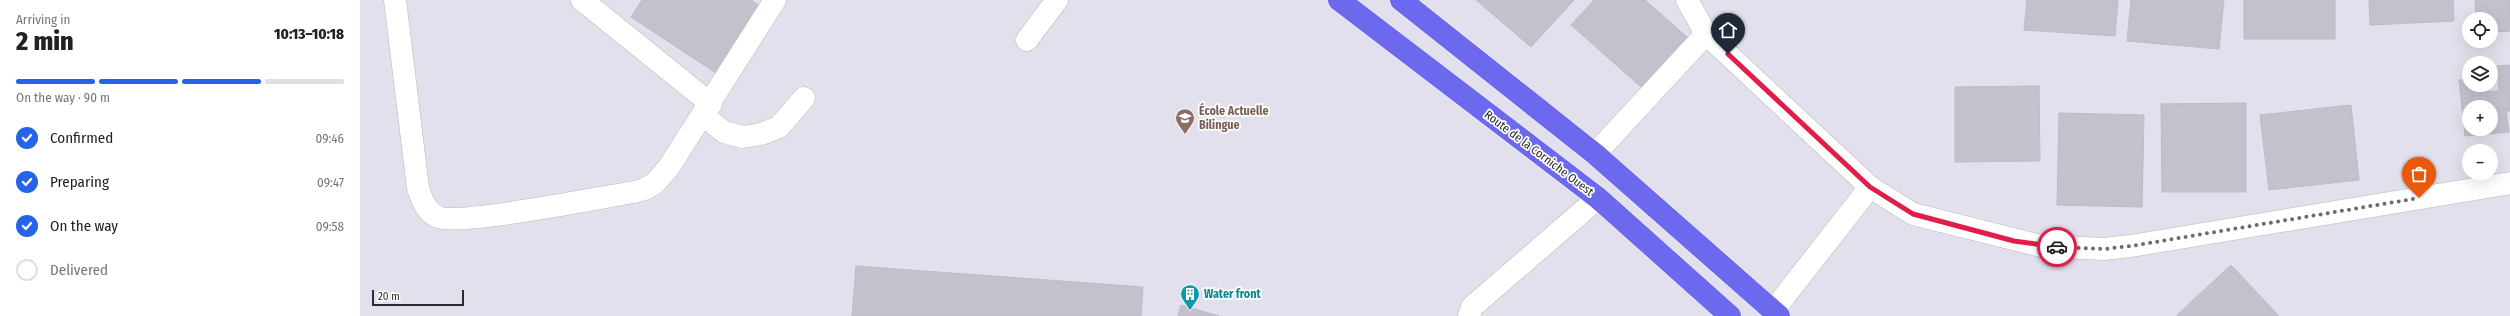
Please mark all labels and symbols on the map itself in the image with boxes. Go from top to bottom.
pin [1711,13,1745,54]
place label: École Actuelle Bilingue [1199,102,1269,132]
school or university icon: École Actuelle Bilingue [1174,107,1196,135]
street label: Route de la Corniche Ouest [1482,107,1596,199]
pin [2402,157,2436,198]
courier [2037,227,2077,267]
building icon: Water front [1179,283,1201,311]
place label: Water front [1204,287,1262,301]
scale bar [372,288,464,307]

